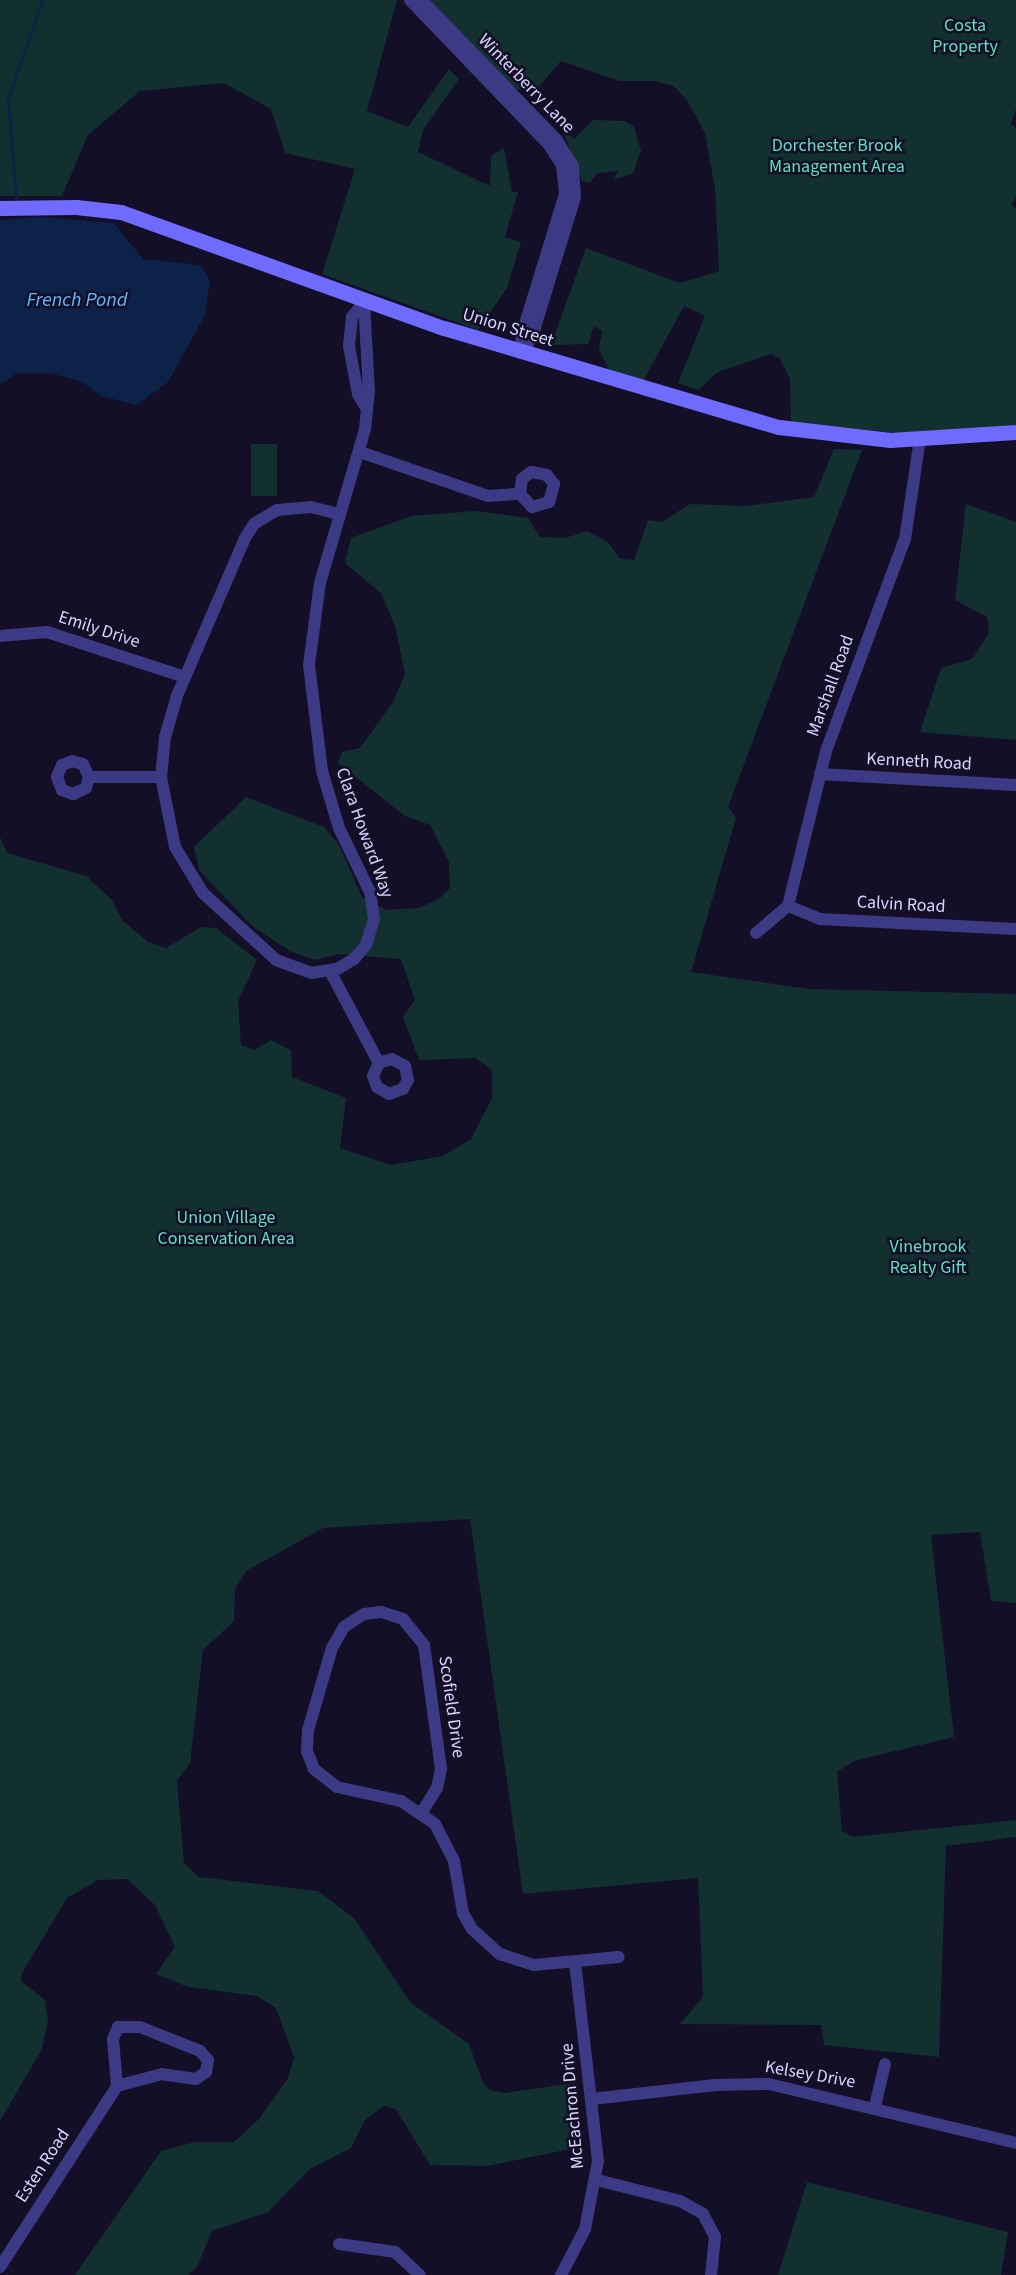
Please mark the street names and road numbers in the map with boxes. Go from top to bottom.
street label: Winterberry Lane [473,30,579,138]
street label: Union Street [460,304,556,352]
street label: Emily Drive [56,607,142,653]
street label: Marshall Road [803,632,859,740]
street label: Kenneth Road [866,748,972,776]
street label: Clara Howard Way [330,765,398,901]
street label: Calvin Road [856,892,946,918]
street label: Scofield Drive [433,1655,469,1759]
street label: McEachron Drive [557,2042,589,2170]
street label: Kelsey Drive [763,2056,857,2094]
street label: Esten Road [11,2125,75,2207]

